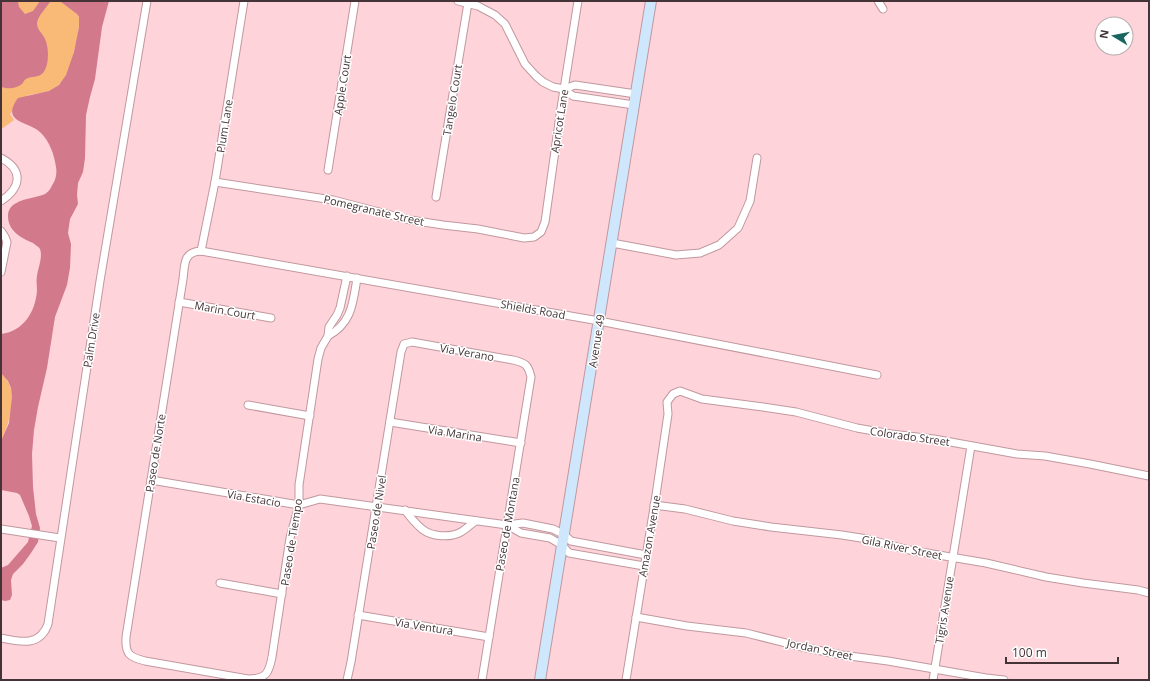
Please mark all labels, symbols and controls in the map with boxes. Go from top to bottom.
north arrow [1094,16,1134,56]
text: N [1095,28,1112,40]
street label: Apple Court [330,54,354,116]
street label: Tangelo Court [439,63,465,137]
street label: Apricot Lane [547,88,571,154]
street label: Plum Lane [212,98,236,154]
street label: Pomegranate Street [322,191,426,229]
street label: Shields Road [499,296,567,322]
street label: Marin Court [193,297,257,323]
street label: Palm Drive [79,311,103,369]
street label: Avenue 49 [584,313,608,369]
street label: Via Verano [439,340,496,364]
street label: Paseo de Norte [141,413,169,493]
street label: Via Marina [427,421,483,445]
street label: Colorado Street [869,423,951,449]
street label: Paseo de Nivel [363,474,389,550]
street label: Paseo de Montana [491,476,523,572]
street label: Via Estacio [226,486,282,510]
street label: Amazon Avenue [634,494,664,578]
street label: Paseo de Tiempo [277,497,305,587]
street label: Gila River Street [860,531,944,563]
street label: Tigris Avenue [931,575,957,645]
street label: Via Ventura [394,614,454,638]
street label: Jordan Street [785,634,855,663]
scale bar [1006,639,1118,665]
text: 100 m [1012,644,1047,661]

